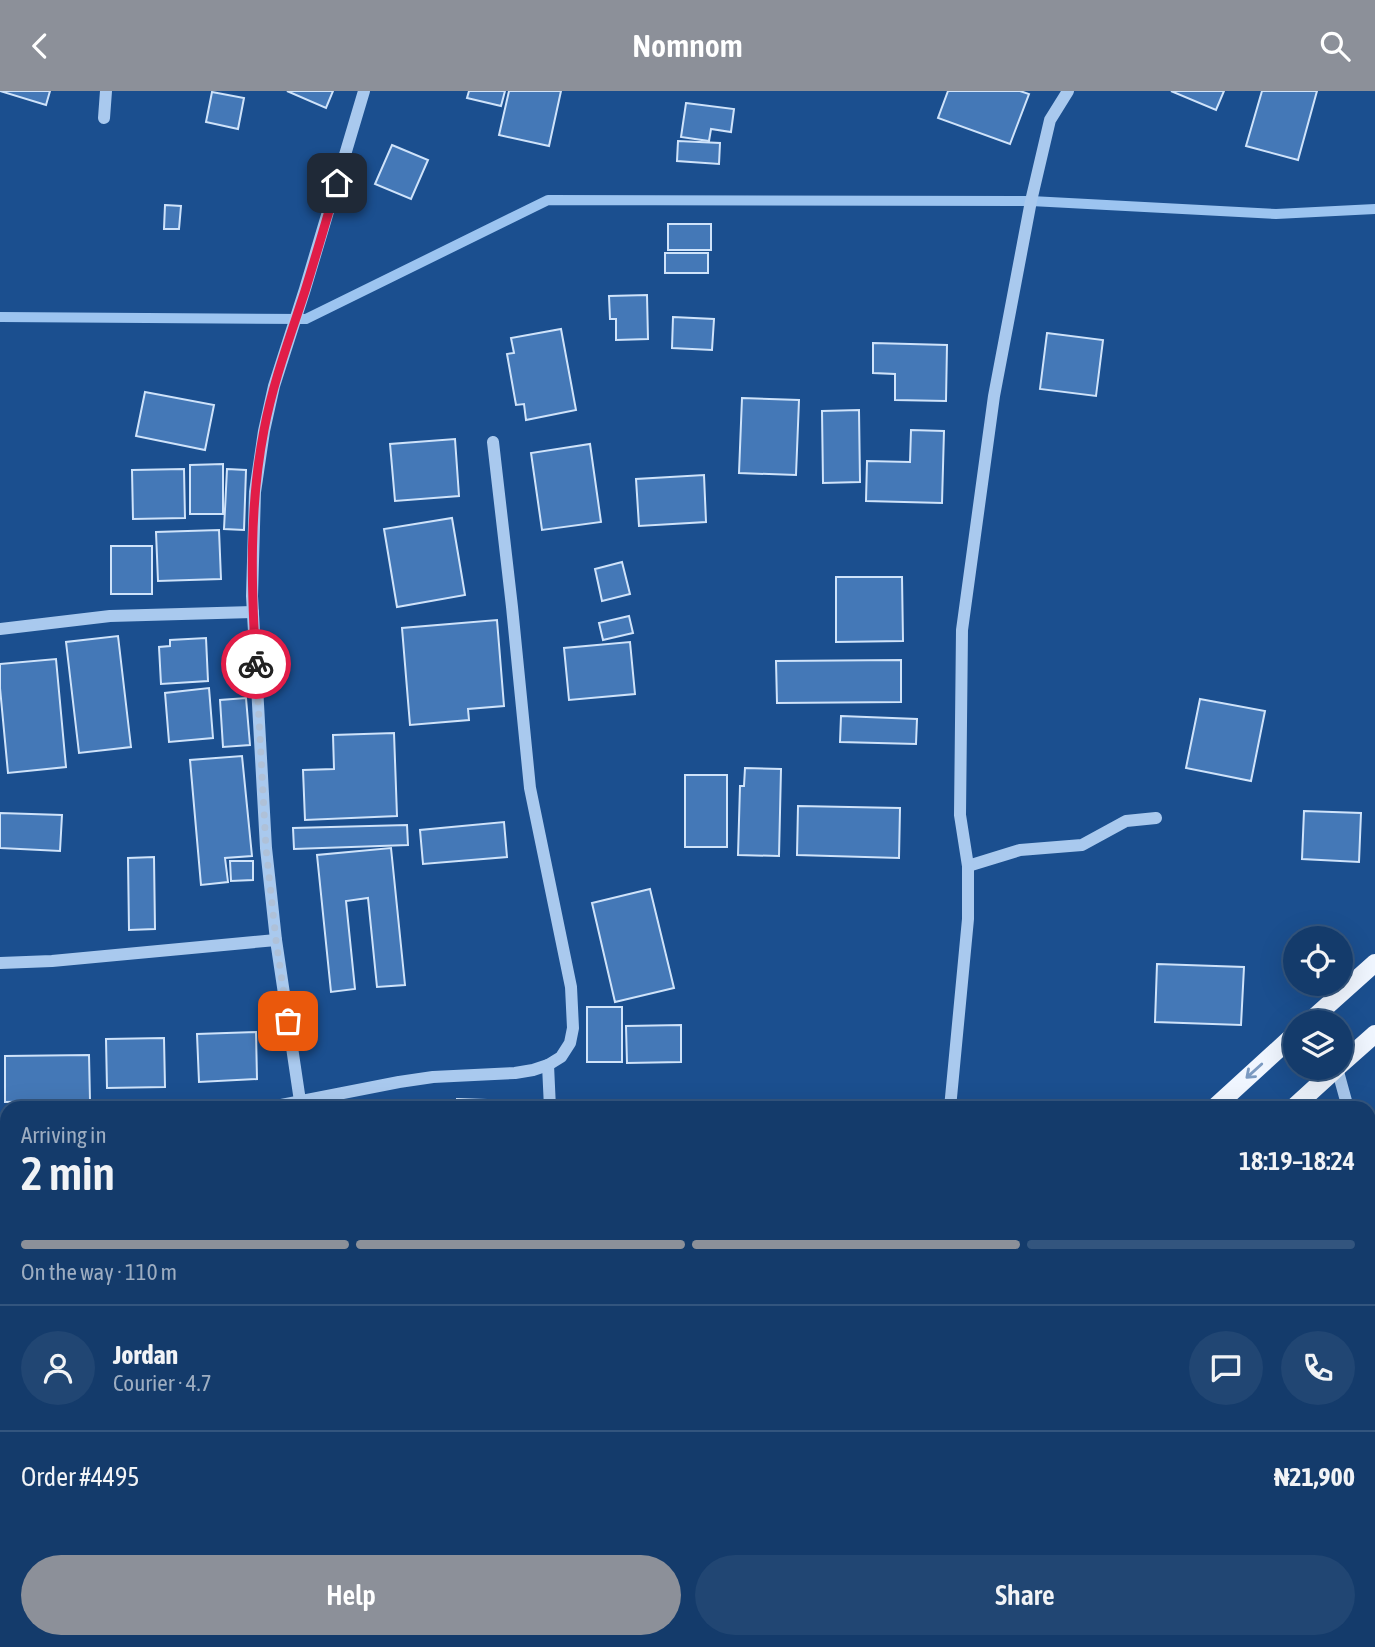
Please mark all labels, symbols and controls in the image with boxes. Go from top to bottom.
icon: back [21,27,59,65]
text: Nomnom [632,27,743,64]
icon: search [1316,27,1354,65]
pin [307,153,367,213]
icon: home [318,164,356,202]
courier [221,629,291,699]
icon: bike [237,645,275,683]
map controls [1283,926,1353,1080]
button: locate [1283,926,1353,996]
pin [258,991,318,1051]
icon: bag [269,1002,307,1040]
button: layers [1283,1010,1353,1080]
one-way arrow [1245,1063,1263,1079]
text: Arriving in [21,1122,107,1148]
text: 18:19–18:24 [1239,1146,1355,1176]
text: 2 min [21,1147,115,1200]
text: On the way · 110 m [21,1259,177,1285]
button: person [21,1331,95,1405]
button: chat [1189,1331,1263,1405]
button: phone [1281,1331,1355,1405]
text: Jordan [113,1340,178,1370]
text: Courier · 4.7 [113,1370,212,1396]
text: Order #4495 [21,1462,140,1492]
text: ₦21,900 [1274,1462,1355,1492]
button: Help [21,1555,681,1635]
button: Share [695,1555,1355,1635]

